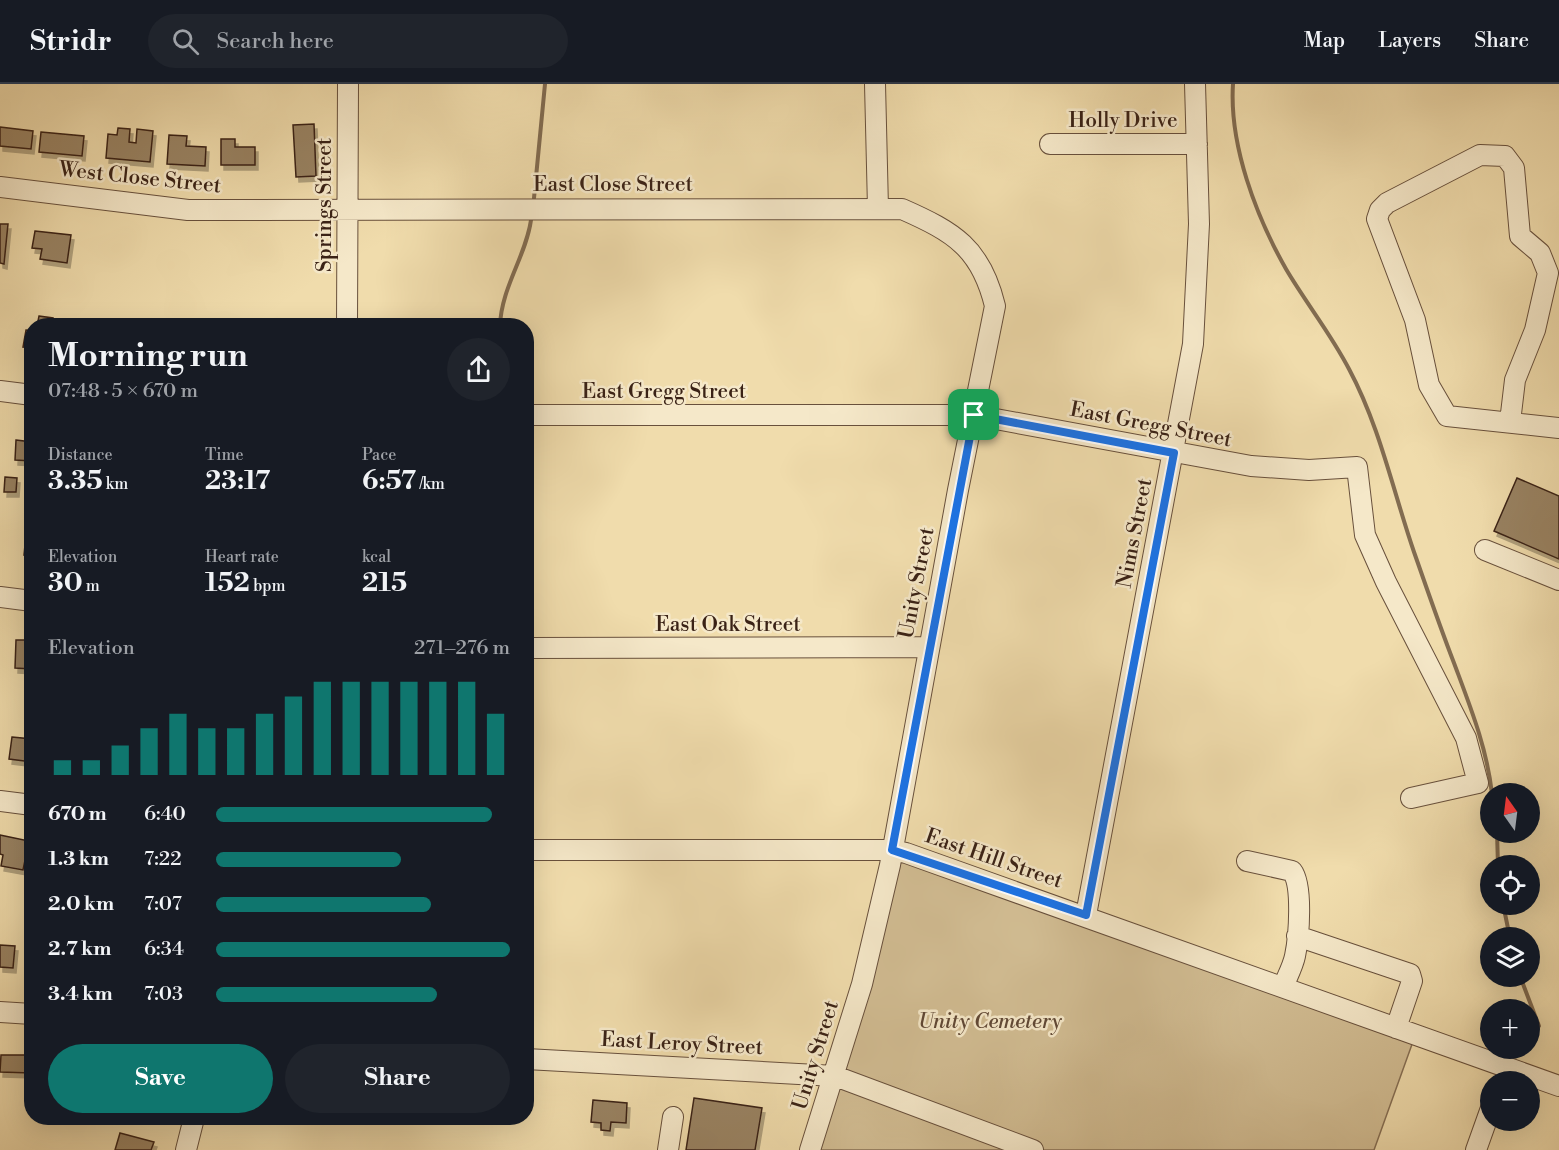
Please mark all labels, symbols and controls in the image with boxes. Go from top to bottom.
search box [148,14,568,68]
text: Stridr [30,24,112,59]
icon: search [169,25,202,58]
text: Search here [217,28,334,55]
text: Map [1304,28,1345,54]
text: Layers [1378,28,1441,54]
text: Share [1474,28,1529,54]
street label: Holly Drive [1068,108,1178,134]
street label: Springs Street [312,137,338,272]
street label: West Close Street [56,156,223,200]
street label: East Close Street [533,172,694,198]
text: Morning run [48,336,248,377]
button: share [447,338,510,401]
text: 07:48 · 5 × 670 m [48,379,198,404]
street label: East Gregg Street [582,379,747,405]
pin [948,389,999,440]
street label: East Gregg Street [1068,397,1235,454]
icon: arrive [957,398,990,431]
text: Distance [48,445,113,465]
text: Time [205,445,244,465]
text: Pace [362,445,396,465]
text: 3.35 [48,465,103,497]
text: 23:17 [205,465,270,497]
text: 6:57 [362,465,416,497]
text: km [103,474,128,494]
text: /km [416,474,445,494]
street label: Nims Street [1112,475,1158,590]
street label: Unity Street [893,525,941,641]
text: Elevation [48,547,117,567]
text: Heart rate [205,547,279,567]
text: kcal [362,547,391,567]
text: 30 [48,567,83,599]
text: 152 [205,567,250,599]
text: 215 [362,567,407,599]
text: m [83,576,100,596]
text: bpm [250,576,286,596]
street label: East Oak Street [655,612,801,638]
text: Elevation [48,636,135,661]
text: 271–276 m [414,636,510,661]
north arrow [1480,783,1540,843]
map controls [1480,783,1540,1131]
text: 670 m [48,802,107,827]
text: 6:40 [144,802,186,827]
street label: East Hill Street [921,823,1066,895]
text: 1.3 km [48,847,109,872]
text: 7:22 [144,847,182,872]
button: locate [1480,855,1540,915]
text: 2.0 km [48,892,114,917]
text: 7:07 [144,892,182,917]
button: layers [1480,927,1540,987]
text: 2.7 km [48,937,112,962]
text: 6:34 [144,937,184,962]
text: 3.4 km [48,982,113,1007]
text: 7:03 [144,982,183,1007]
street label: Unity Street [787,997,845,1113]
button: + [1480,999,1540,1059]
park label: Unity Cemetery [918,1009,1063,1035]
street label: East Leroy Street [600,1027,764,1061]
button: Save [48,1044,273,1113]
button: Share [285,1044,510,1113]
button: − [1480,1071,1540,1131]

